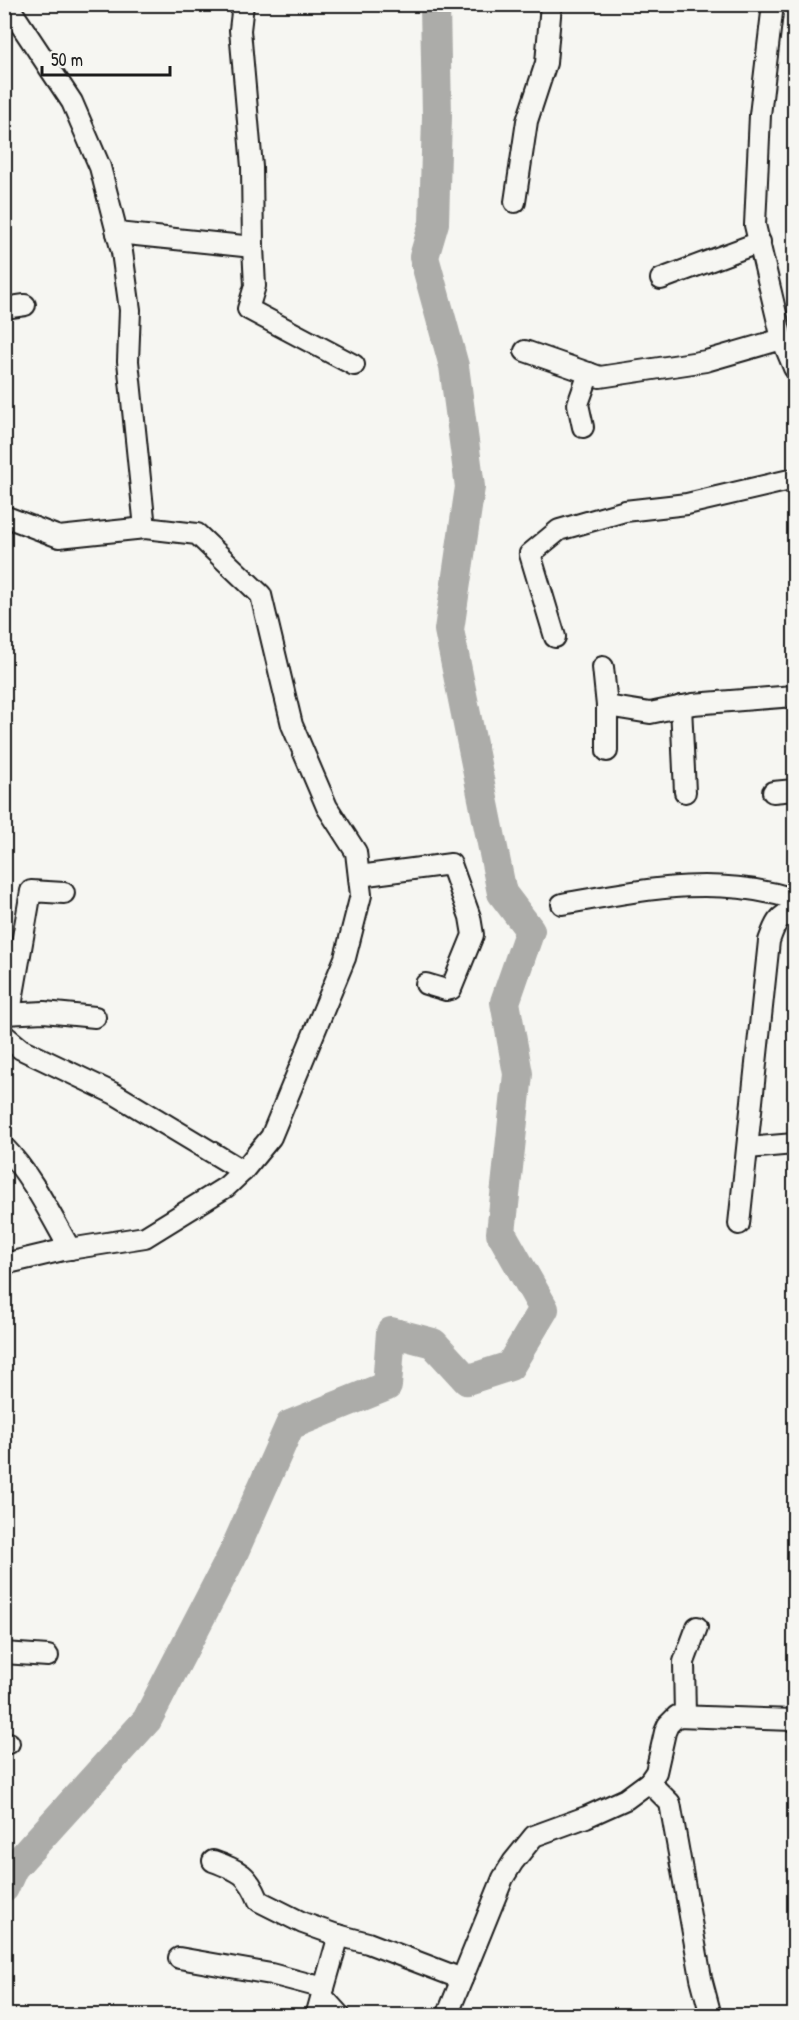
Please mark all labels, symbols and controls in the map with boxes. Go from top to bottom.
scale bar [42,39,170,77]
text: 50 m [51,47,83,72]

